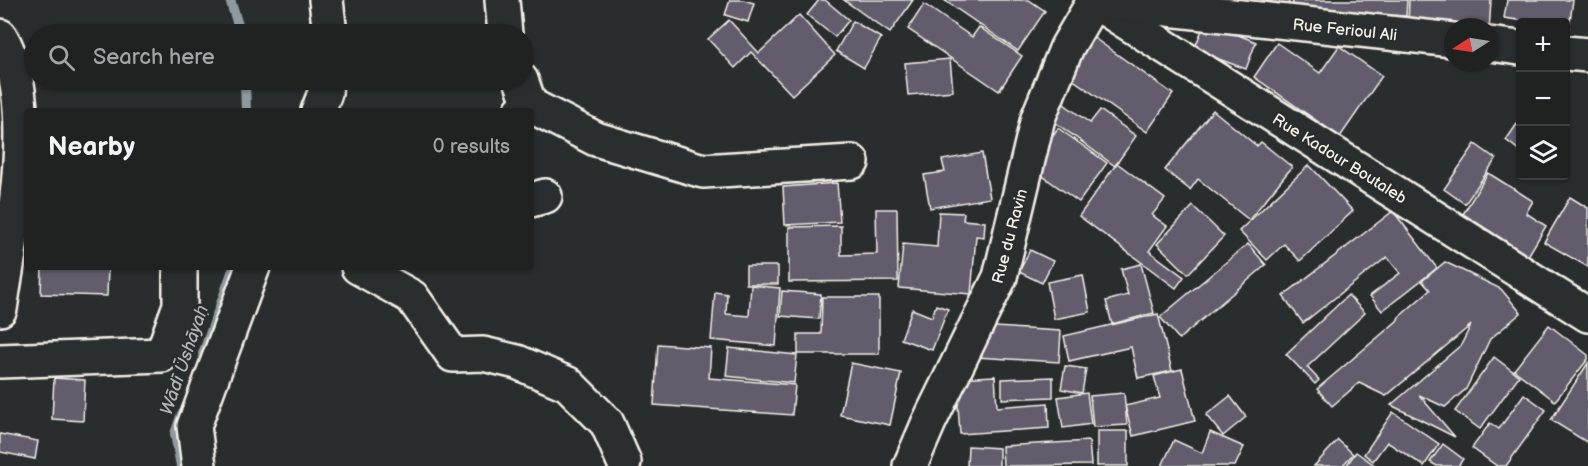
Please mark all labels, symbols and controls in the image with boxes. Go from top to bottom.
street label: Rue Ferioul Ali [1292,16,1398,45]
north arrow [1444,18,1498,72]
map controls [1516,18,1570,180]
button: + [1516,18,1570,72]
search box [24,24,534,90]
icon: search [45,41,78,74]
text: Search here [93,44,215,71]
button: − [1516,72,1570,126]
street label: Rue Kadour Boutaleb [1269,110,1410,208]
button: layers [1516,126,1570,180]
text: Nearby [48,132,135,163]
text: 0 results [433,135,510,159]
street label: Rue du Ravin [989,187,1032,286]
water label: Wādī Ūshāyaḥ [155,302,213,418]

